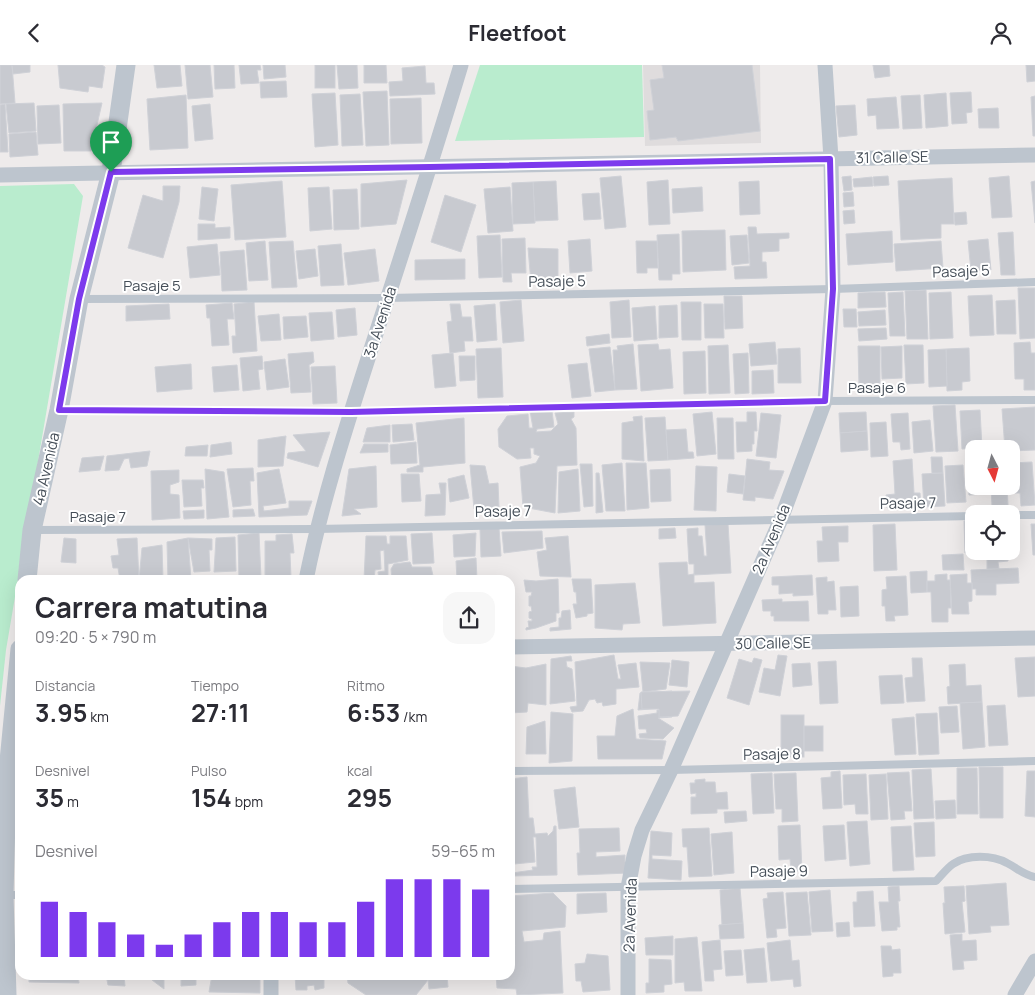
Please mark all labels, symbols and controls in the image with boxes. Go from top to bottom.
text: Fleetfoot [468,18,567,48]
icon: back [20,19,48,47]
icon: person [987,19,1015,47]
pin [90,121,132,172]
icon: arrive [97,128,125,156]
street label: 31 Calle SE [855,146,929,168]
street label: Pasaje 5 [932,260,990,282]
street label: Pasaje 5 [528,270,586,292]
street label: Pasaje 5 [123,275,181,296]
street label: 3a Avenida [359,284,401,360]
street label: Pasaje 6 [848,377,906,398]
street label: 4a Avenida [27,430,65,508]
north arrow [965,440,1020,495]
map controls [965,440,1020,560]
street label: Pasaje 7 [880,492,936,514]
street label: Pasaje 7 [475,500,531,522]
street label: 2a Avenida [747,501,795,577]
button: locate [965,505,1020,560]
street label: Pasaje 7 [70,506,126,527]
text: Carrera matutina [35,588,268,626]
button: share [443,592,495,644]
text: 09:20 · 5 × 790 m [35,626,156,648]
street label: 30 Calle SE [735,632,811,654]
text: Distancia [35,676,95,695]
text: Tiempo [191,676,239,695]
text: Ritmo [347,676,385,695]
text: 3.95 [35,695,87,730]
text: 27:11 [191,695,250,730]
text: 6:53 [347,695,400,730]
text: km [87,707,109,726]
text: /km [400,707,427,726]
street label: Pasaje 8 [743,743,801,765]
text: Desnivel [35,761,90,780]
text: Pulso [191,761,227,780]
text: kcal [347,761,373,780]
text: 35 [35,780,64,815]
text: 154 [191,780,232,815]
text: 295 [347,780,392,815]
text: m [64,792,79,811]
text: bpm [232,792,263,811]
text: Desnivel [35,840,98,862]
text: 59–65 m [431,840,495,862]
street label: Pasaje 9 [750,860,808,882]
street label: 2a Avenida [618,878,642,952]

